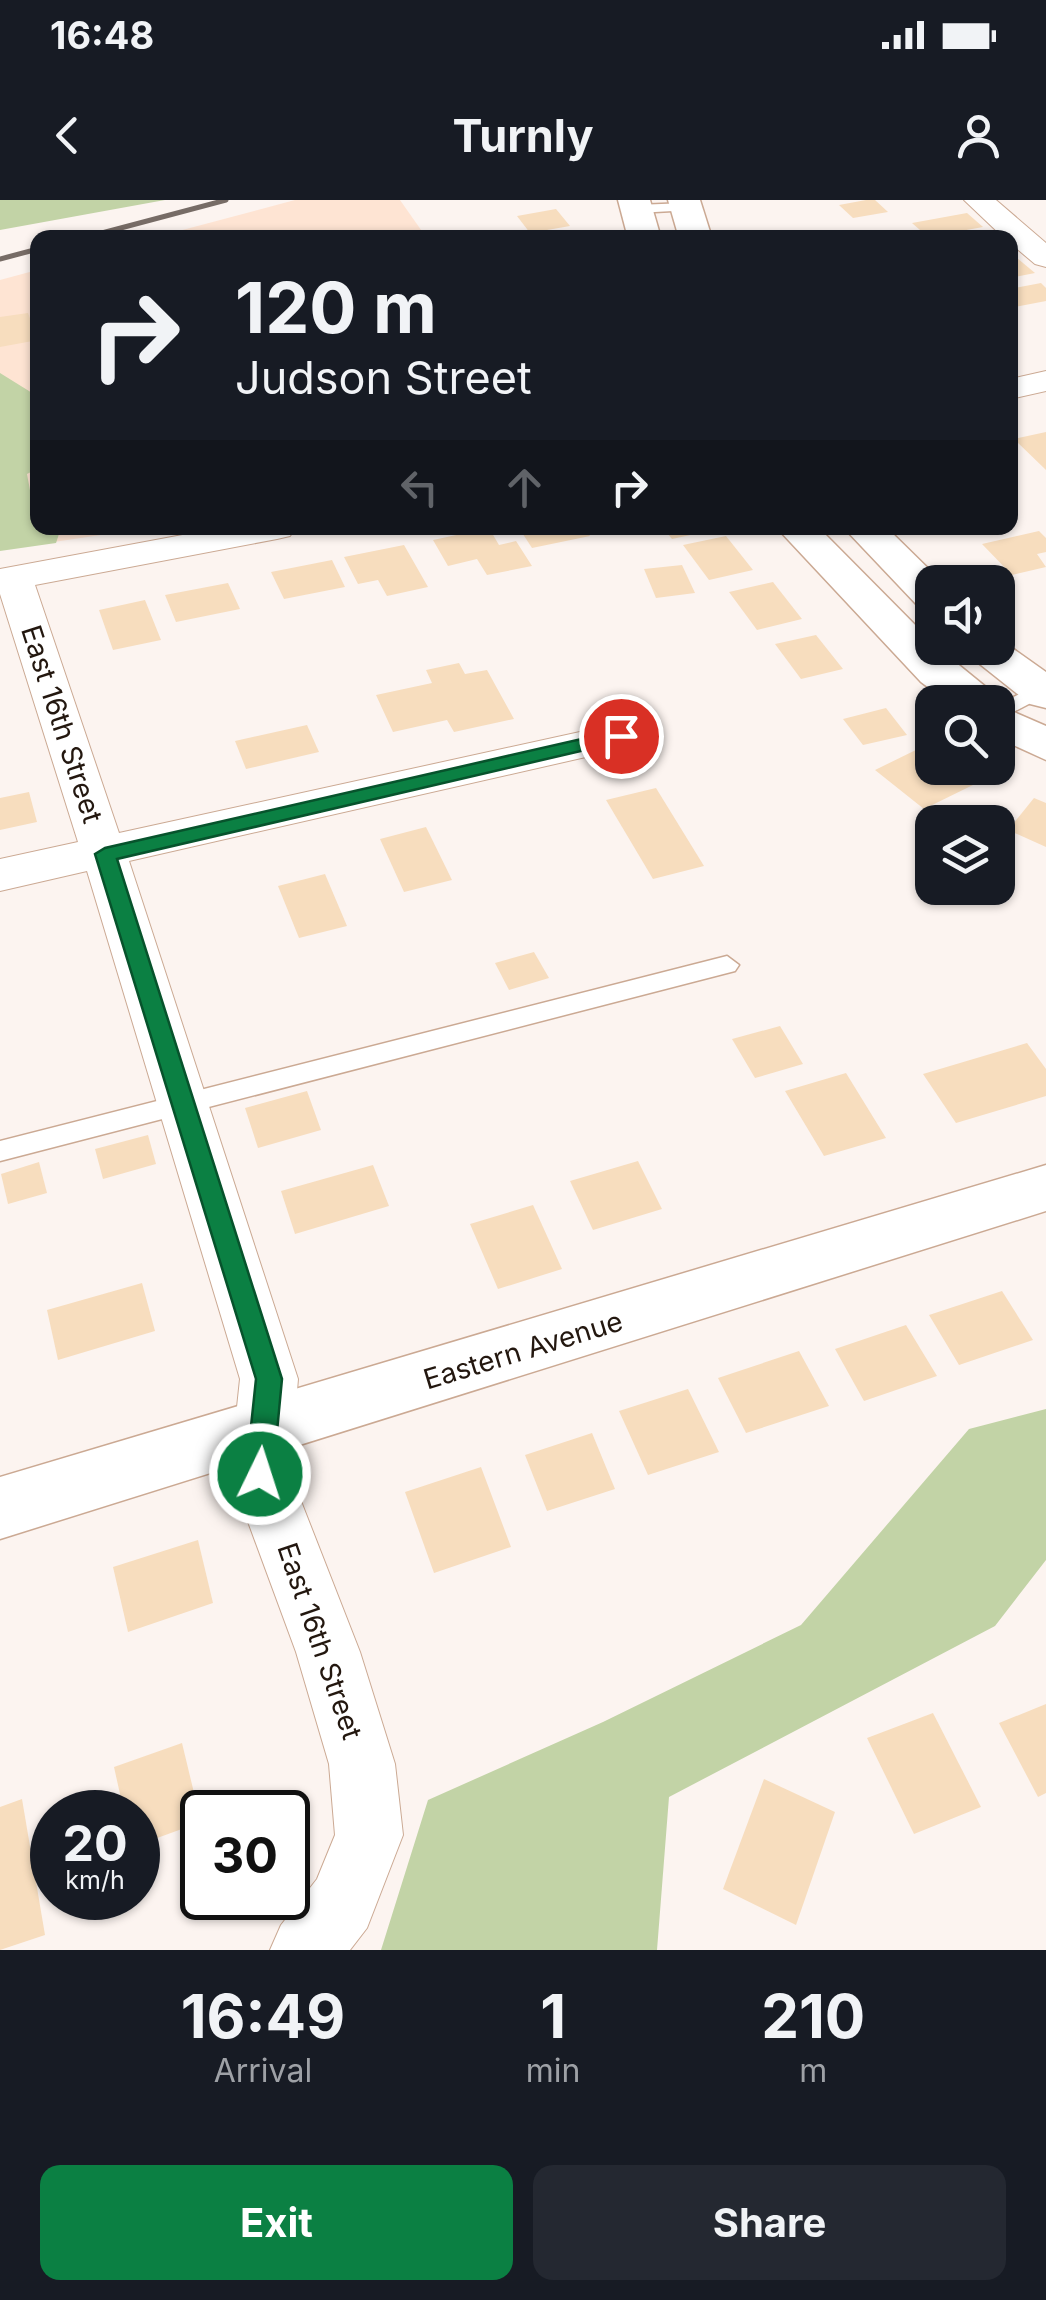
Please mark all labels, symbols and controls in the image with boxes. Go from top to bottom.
text: 16:48 [50,12,154,58]
icon: back [40,108,95,163]
text: Turnly [452,108,594,163]
icon: person [951,108,1006,163]
text: 120 m [235,265,437,350]
icon: right [70,270,200,400]
text: Judson Street [235,350,532,405]
icon: left [392,460,447,515]
icon: ahead [497,460,552,515]
icon: right [602,460,657,515]
map controls [915,565,1015,905]
button: sound [915,565,1015,665]
street label: East 16th Street [14,621,110,827]
button: search [915,685,1015,785]
pin [579,694,664,779]
icon: arrive [594,709,649,764]
button: layers [915,805,1015,905]
street label: Eastern Avenue [419,1304,627,1396]
position arrow [208,1422,312,1526]
street label: East 16th Street [270,1538,370,1744]
speed limit sign: 30 [180,1790,310,1920]
text: 20 [62,1813,128,1873]
text: km/h [65,1865,125,1895]
text: 16:49 [181,1980,345,2052]
text: 1 [540,1980,566,2052]
text: 210 [761,1980,865,2052]
text: Arrival [214,2051,312,2090]
text: min [526,2051,580,2090]
text: m [799,2051,827,2090]
button: Exit [40,2165,513,2280]
button: Share [533,2165,1006,2280]

